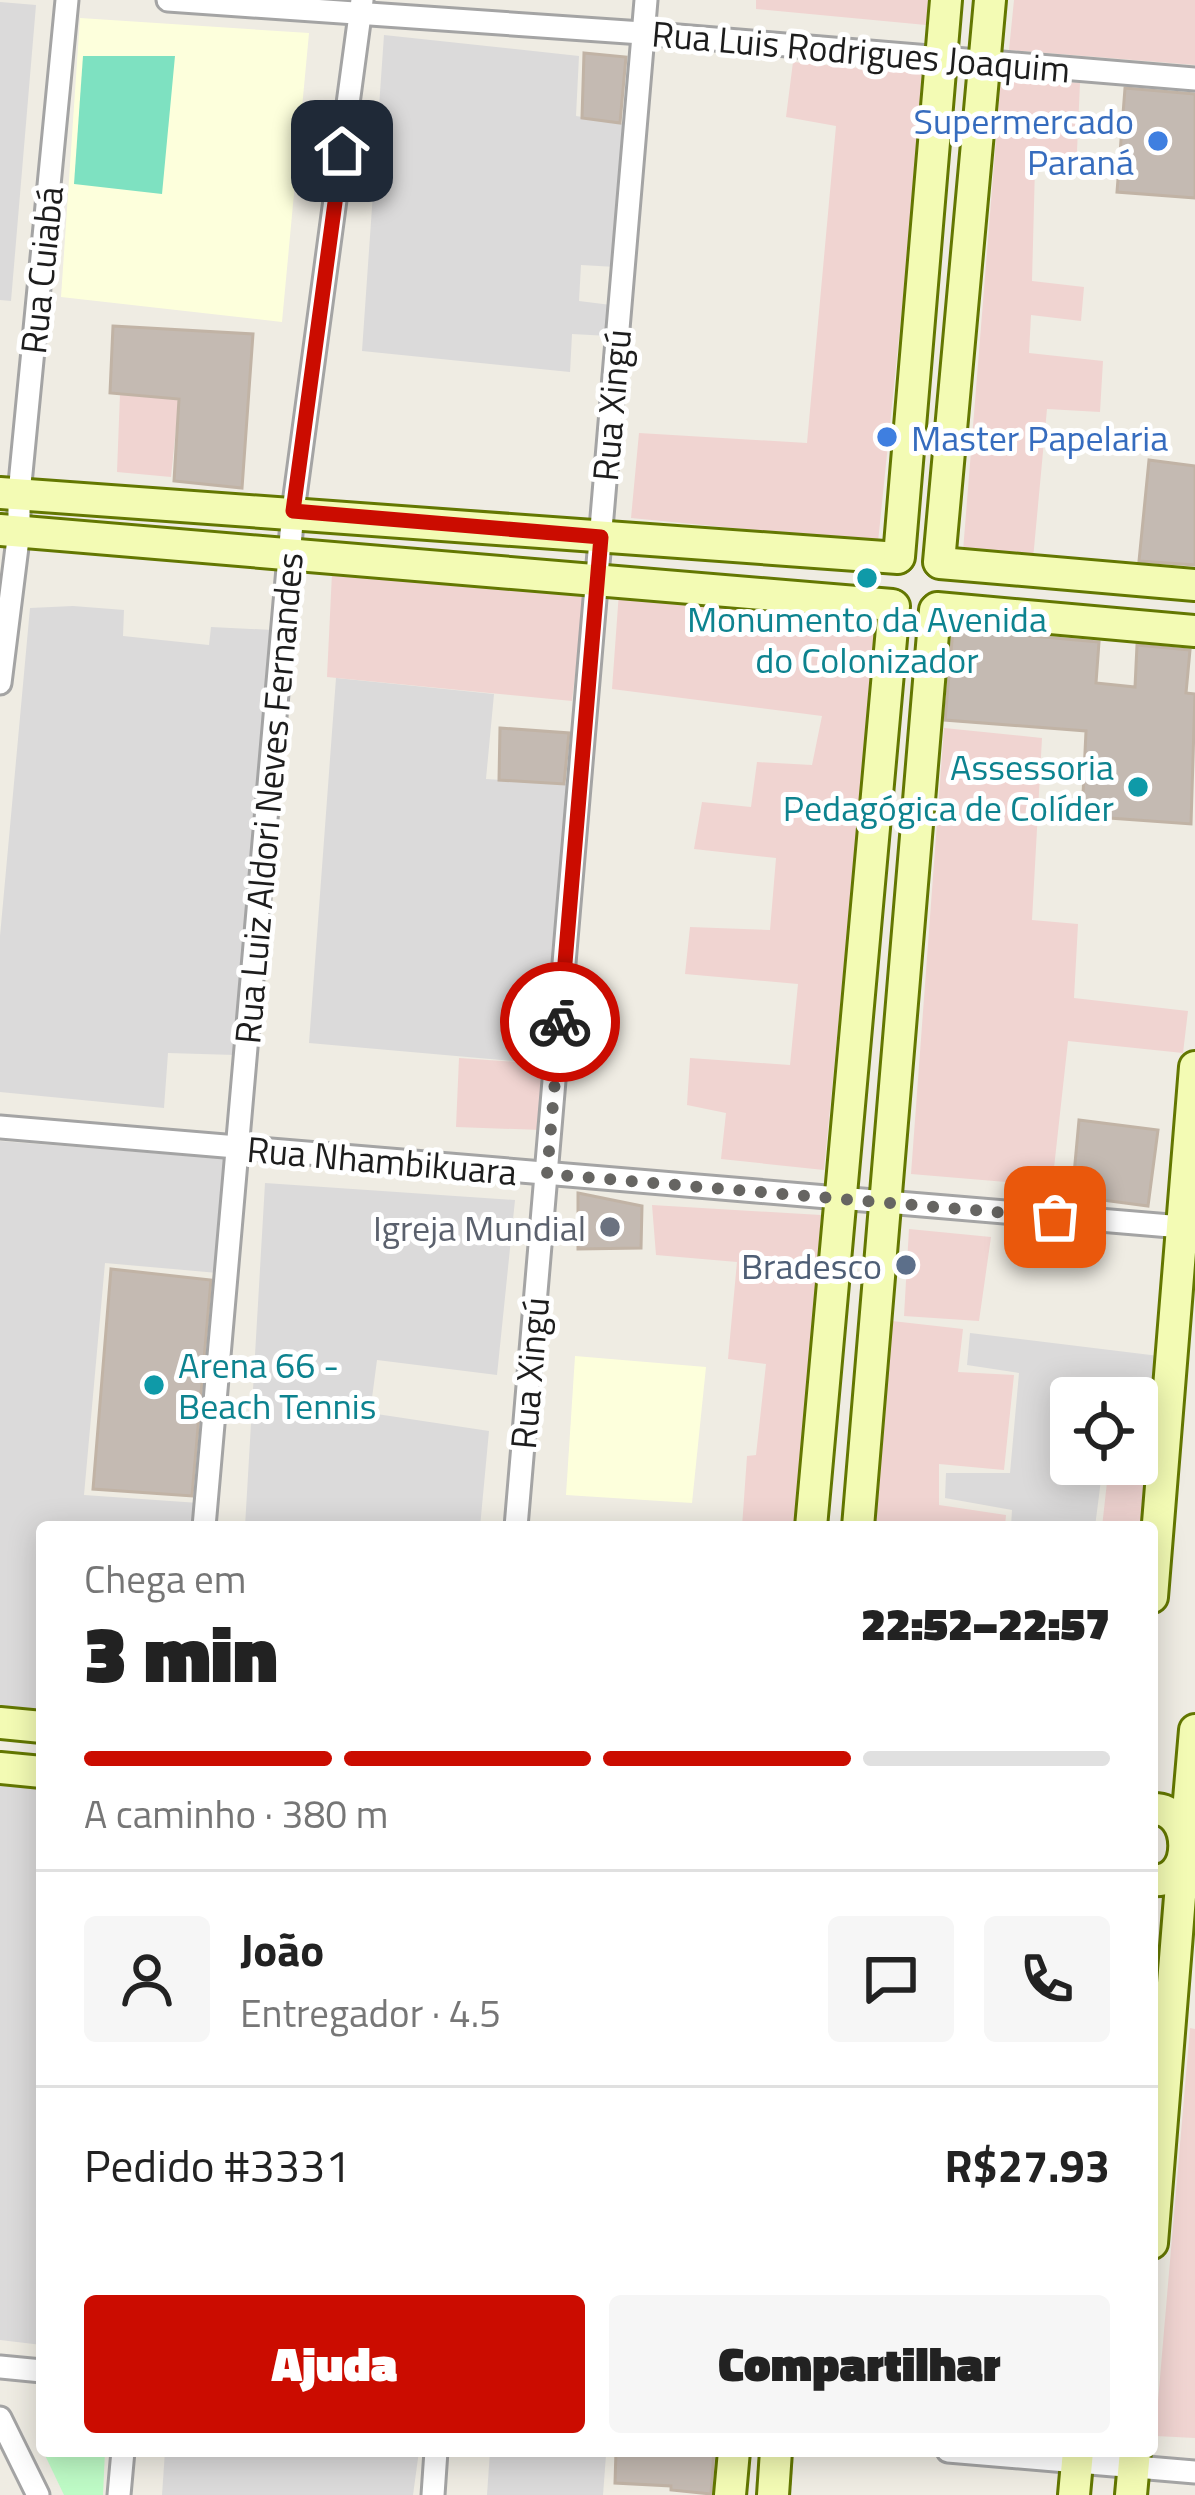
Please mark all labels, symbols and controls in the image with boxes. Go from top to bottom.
street label: Rua Luis Rodrigues Joaquim [649,5,1073,97]
place label: Supermercado Paraná [914,93,1134,189]
pin [291,100,393,202]
icon: home [309,118,375,184]
marker: Supermercado Paraná [1145,128,1171,154]
street label: Rua Cuiabá [5,183,77,357]
street label: Rua Xingú [577,327,645,483]
place label: Master Papelaria [911,410,1168,465]
marker: Master Papelaria [874,424,900,450]
street label: Rua Luiz Aldori Neves Fernandes [219,550,317,1046]
marker: Monumento da Avenida do Colonizador [854,565,880,591]
place label: Monumento da Avenida do Colonizador [687,591,1047,687]
place label: Assessoria Pedagógica de Colíder [783,739,1114,835]
marker: Assessoria Pedagógica de Colíder [1125,774,1151,800]
courier [500,962,620,1082]
icon: bike [527,989,593,1055]
street label: Rua Nhambikuara [245,1121,519,1199]
pin [1004,1166,1106,1268]
icon: bag [1022,1184,1088,1250]
place label: Igreja Mundial [373,1200,586,1255]
marker: Igreja Mundial [597,1214,623,1240]
place label: Bradesco [741,1238,882,1293]
marker: Bradesco [893,1252,919,1278]
street label: Rua Xingú [495,1295,563,1451]
place label: Arena 66 - Beach Tennis [178,1337,376,1433]
marker: Arena 66 - Beach Tennis [141,1372,167,1398]
map controls [1050,1377,1158,1485]
button: locate [1050,1377,1158,1485]
text: Chega em [84,1549,246,1608]
text: 22:52–22:57 [861,1589,1110,1657]
text: 3 min [84,1594,278,1712]
text: A caminho · 380 m [84,1784,388,1843]
text: João [240,1915,324,1983]
button: person [84,1916,210,2042]
button: chat [828,1916,954,2042]
button: phone [984,1916,1110,2042]
text: Entregador · 4.5 [240,1983,501,2042]
text: Pedido #3331 [84,2131,350,2199]
text: R$27.93 [945,2131,1110,2199]
button: Ajuda [84,2295,585,2433]
button: Compartilhar [609,2295,1110,2433]

